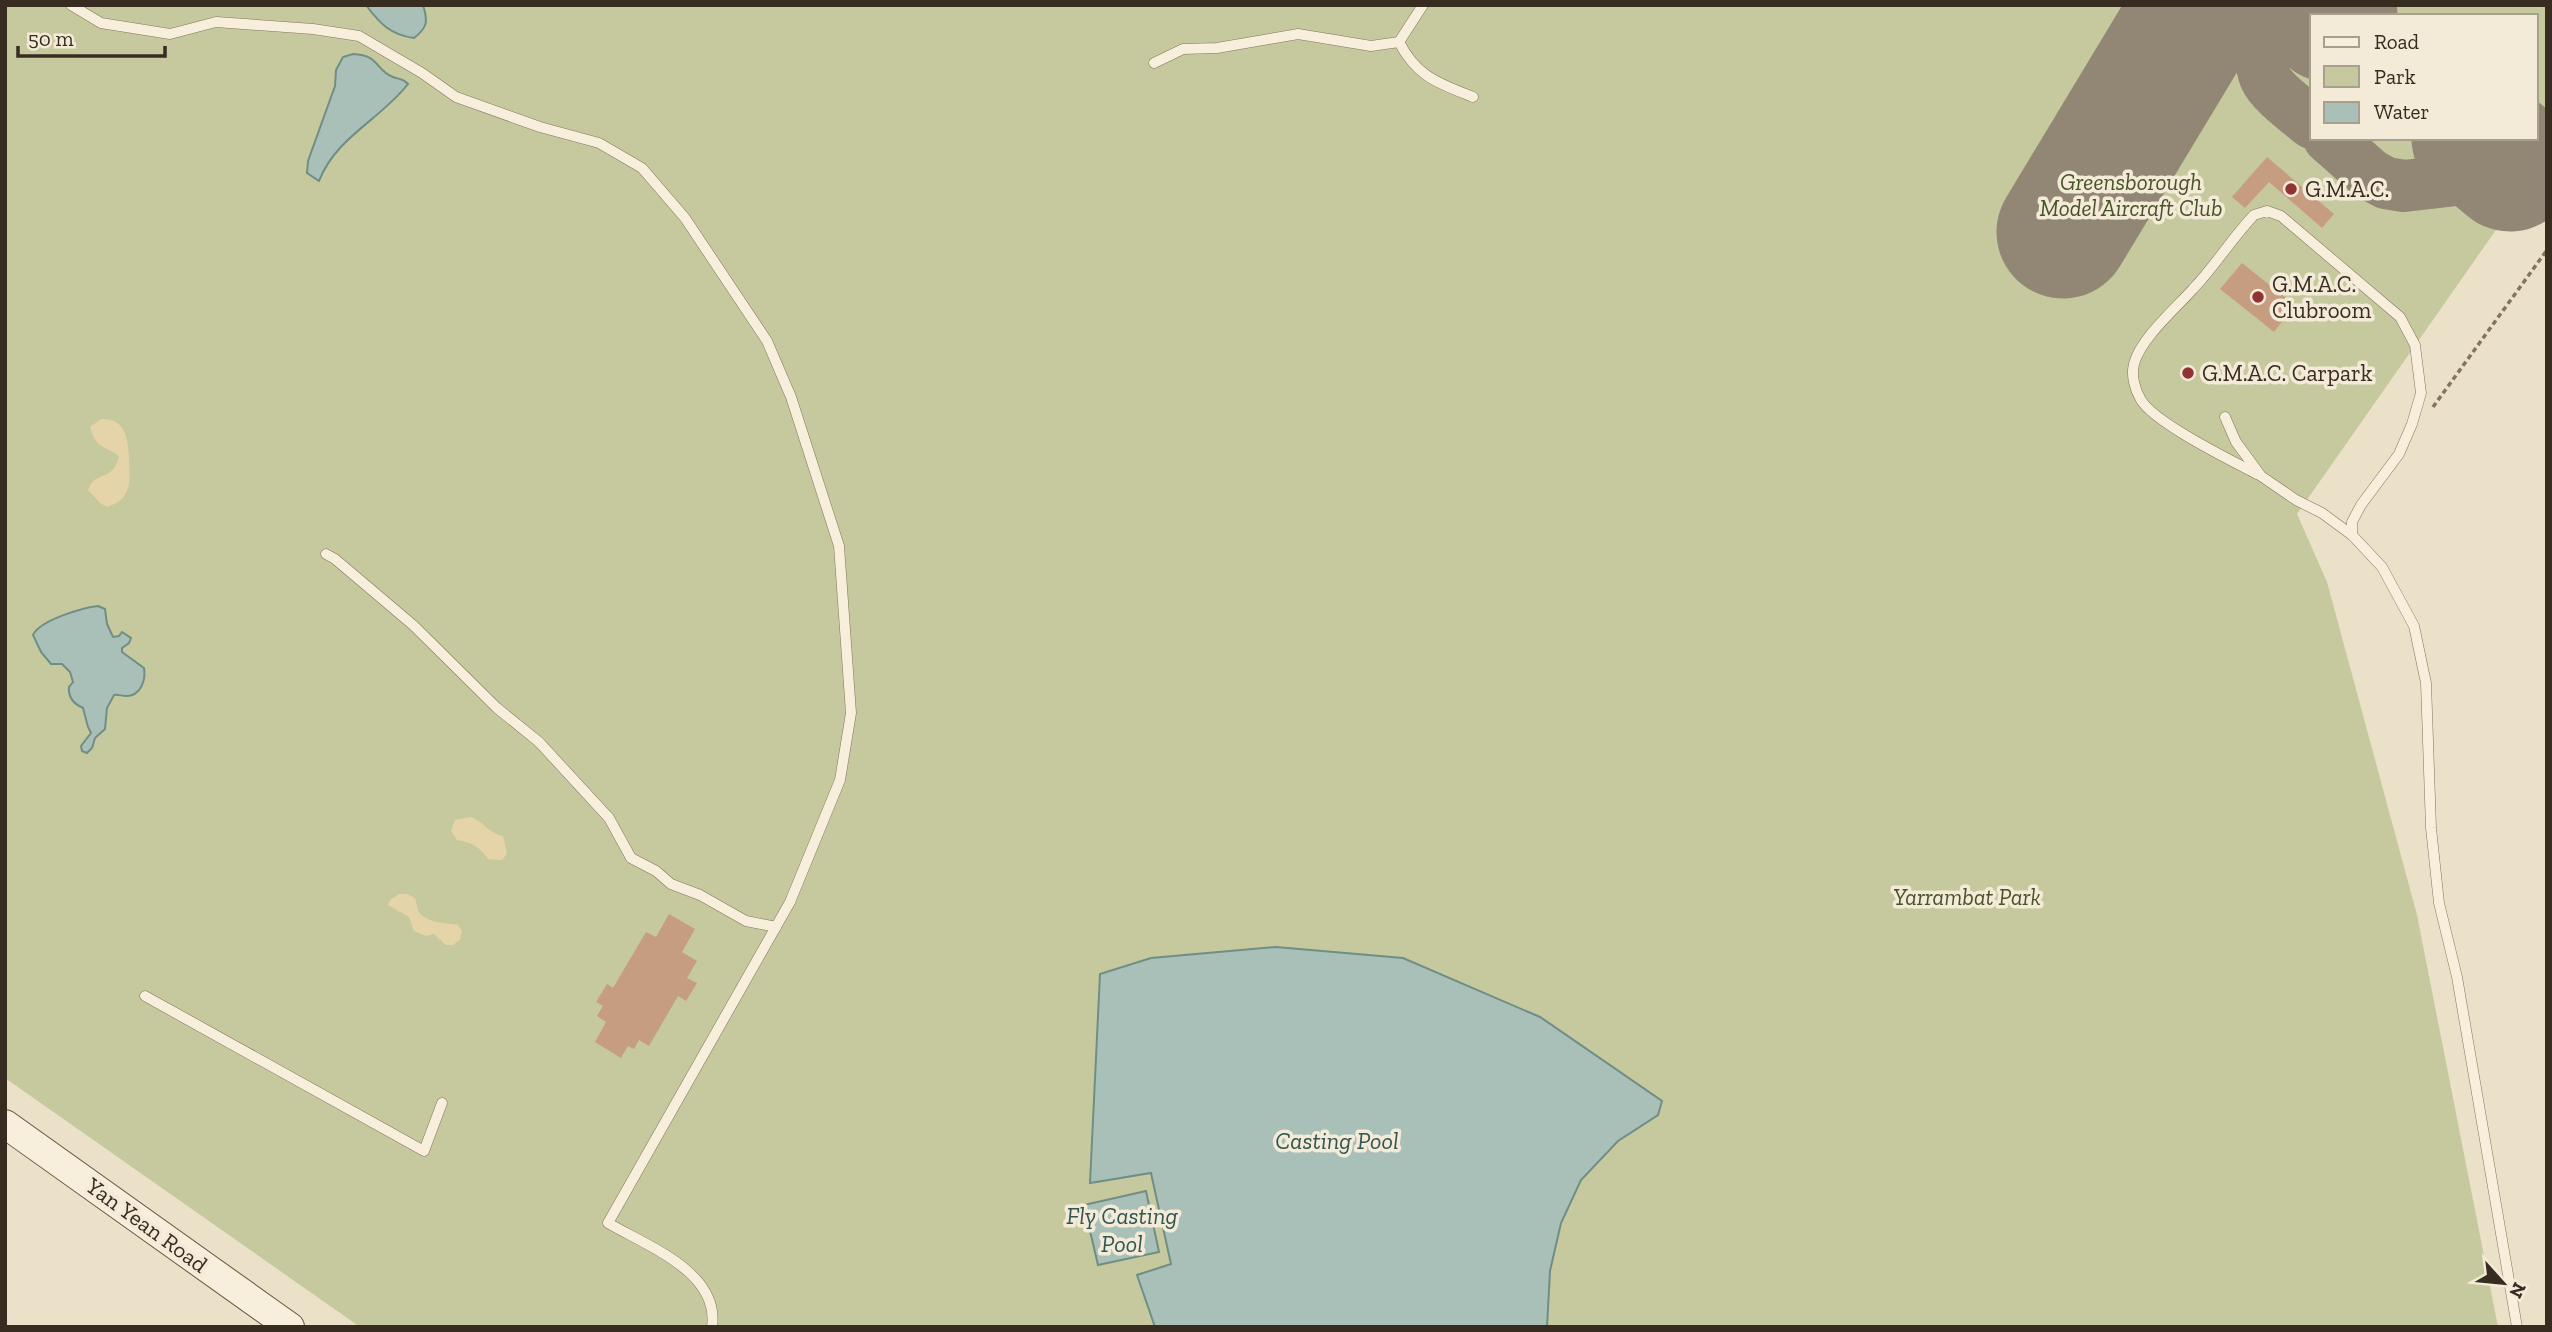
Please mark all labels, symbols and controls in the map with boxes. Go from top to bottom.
scale bar [18,14,164,58]
legend [2310,14,2538,140]
text: 50 m [28,26,74,51]
text: Road [2374,29,2420,54]
text: Park [2374,64,2416,89]
text: Water [2374,99,2429,124]
park label: Greensborough Model Aircraft Club [2039,168,2223,222]
place label: G.M.A.C. [2305,175,2389,203]
marker: G.M.A.C. [2283,181,2299,197]
place label: G.M.A.C. Clubroom [2272,270,2371,324]
marker: G.M.A.C. Clubroom [2250,289,2266,305]
place label: G.M.A.C. Carpark [2202,359,2373,387]
marker: G.M.A.C. Carpark [2180,365,2196,381]
park label: Yarrambat Park [1893,883,2041,911]
water label: Casting Pool [1275,1126,1399,1155]
street label: Yan Yean Road [80,1171,213,1279]
water label: Fly Casting Pool [1066,1201,1178,1258]
north arrow [2468,1248,2538,1318]
text: N [2504,1279,2531,1302]

